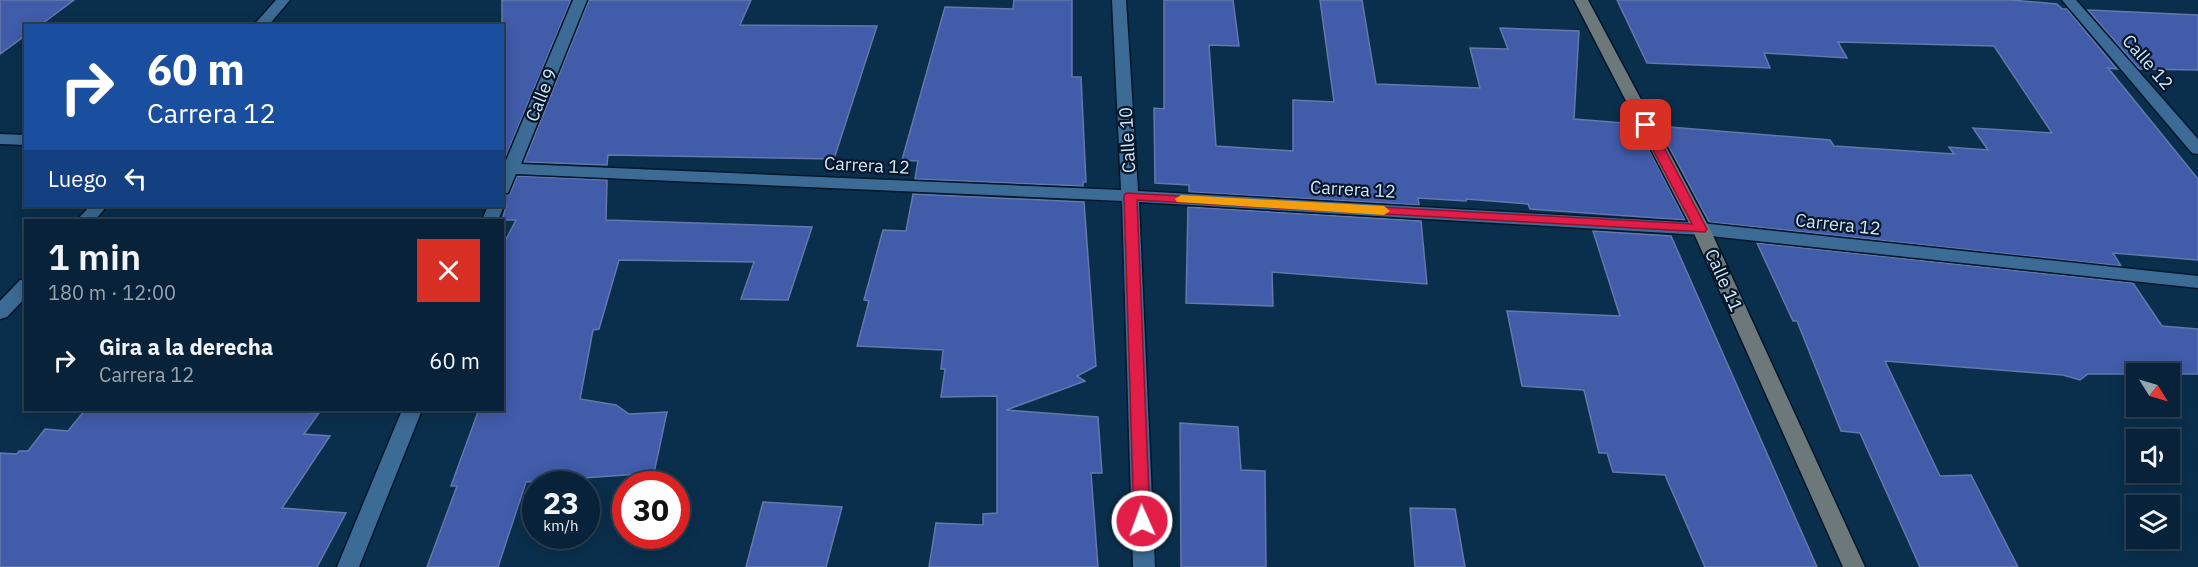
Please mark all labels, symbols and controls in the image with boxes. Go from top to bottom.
street label: Calle 12 [2118,29,2178,95]
text: 60 m [147,42,245,97]
icon: right [48,48,126,126]
street label: Calle 9 [520,65,562,125]
text: Carrera 12 [147,95,276,130]
pin [1620,99,1671,150]
street label: Calle 10 [1114,106,1140,174]
icon: arrive [1629,108,1662,141]
street label: Carrera 12 [824,151,910,179]
icon: left [119,162,152,195]
text: Luego [48,164,107,193]
street label: Carrera 12 [1310,175,1396,203]
street label: Carrera 12 [1794,208,1882,240]
text: 1 min [48,233,141,280]
button: close [417,239,480,302]
street label: Calle 11 [1700,245,1748,315]
text: 180 m · 12:00 [48,279,176,306]
text: Gira a la derecha [99,332,273,361]
icon: right [48,344,81,377]
text: 60 m [429,346,480,375]
text: Carrera 12 [99,361,194,388]
north arrow [2126,363,2180,417]
map controls [2126,363,2180,549]
button: sound [2126,429,2180,483]
speed limit sign: 30 [612,471,690,549]
text: 23 [543,483,579,522]
position arrow [1110,489,1174,553]
button: layers [2126,495,2180,549]
text: km/h [543,516,579,535]

